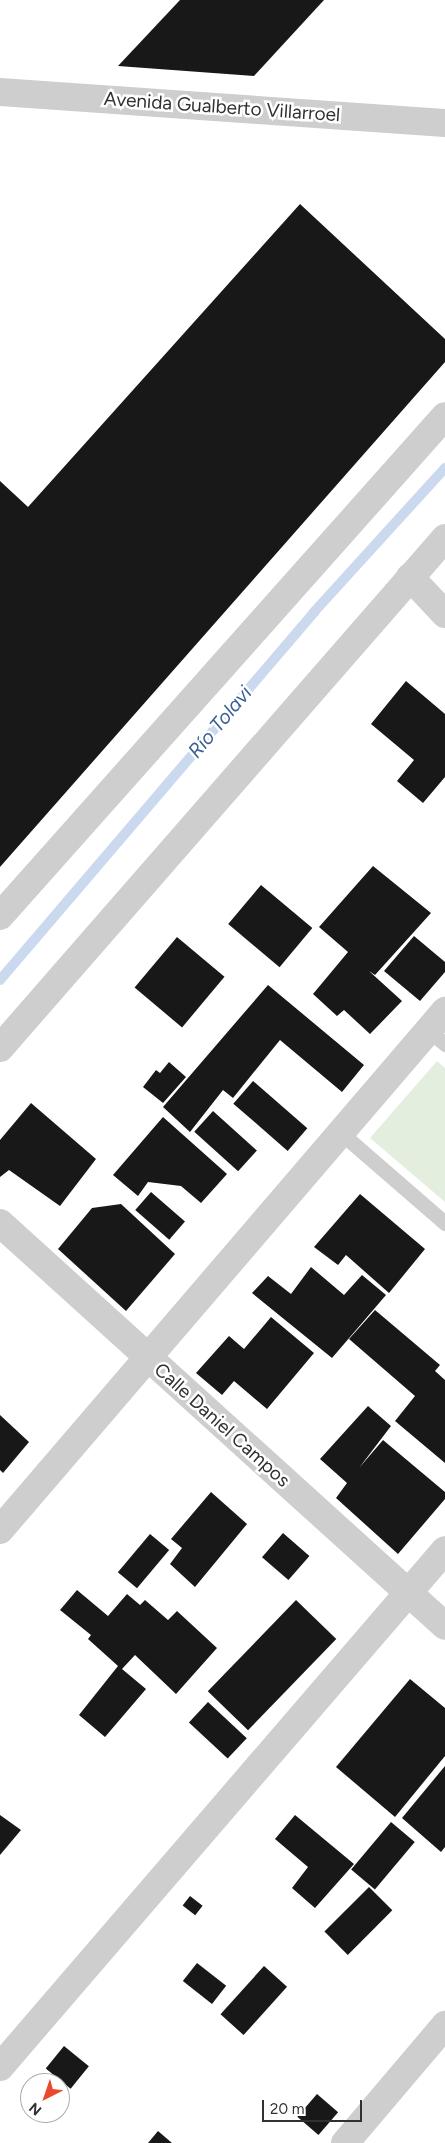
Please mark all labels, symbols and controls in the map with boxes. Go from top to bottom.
street label: Avenida Gualberto Villarroel [103,87,341,127]
water label: Río Tolavi [183,681,257,763]
street label: Calle Daniel Campos [150,1358,294,1492]
north arrow [20,2073,70,2123]
scale bar [265,2090,365,2122]
text: N [26,2099,45,2119]
text: 20 m [270,2100,304,2118]

